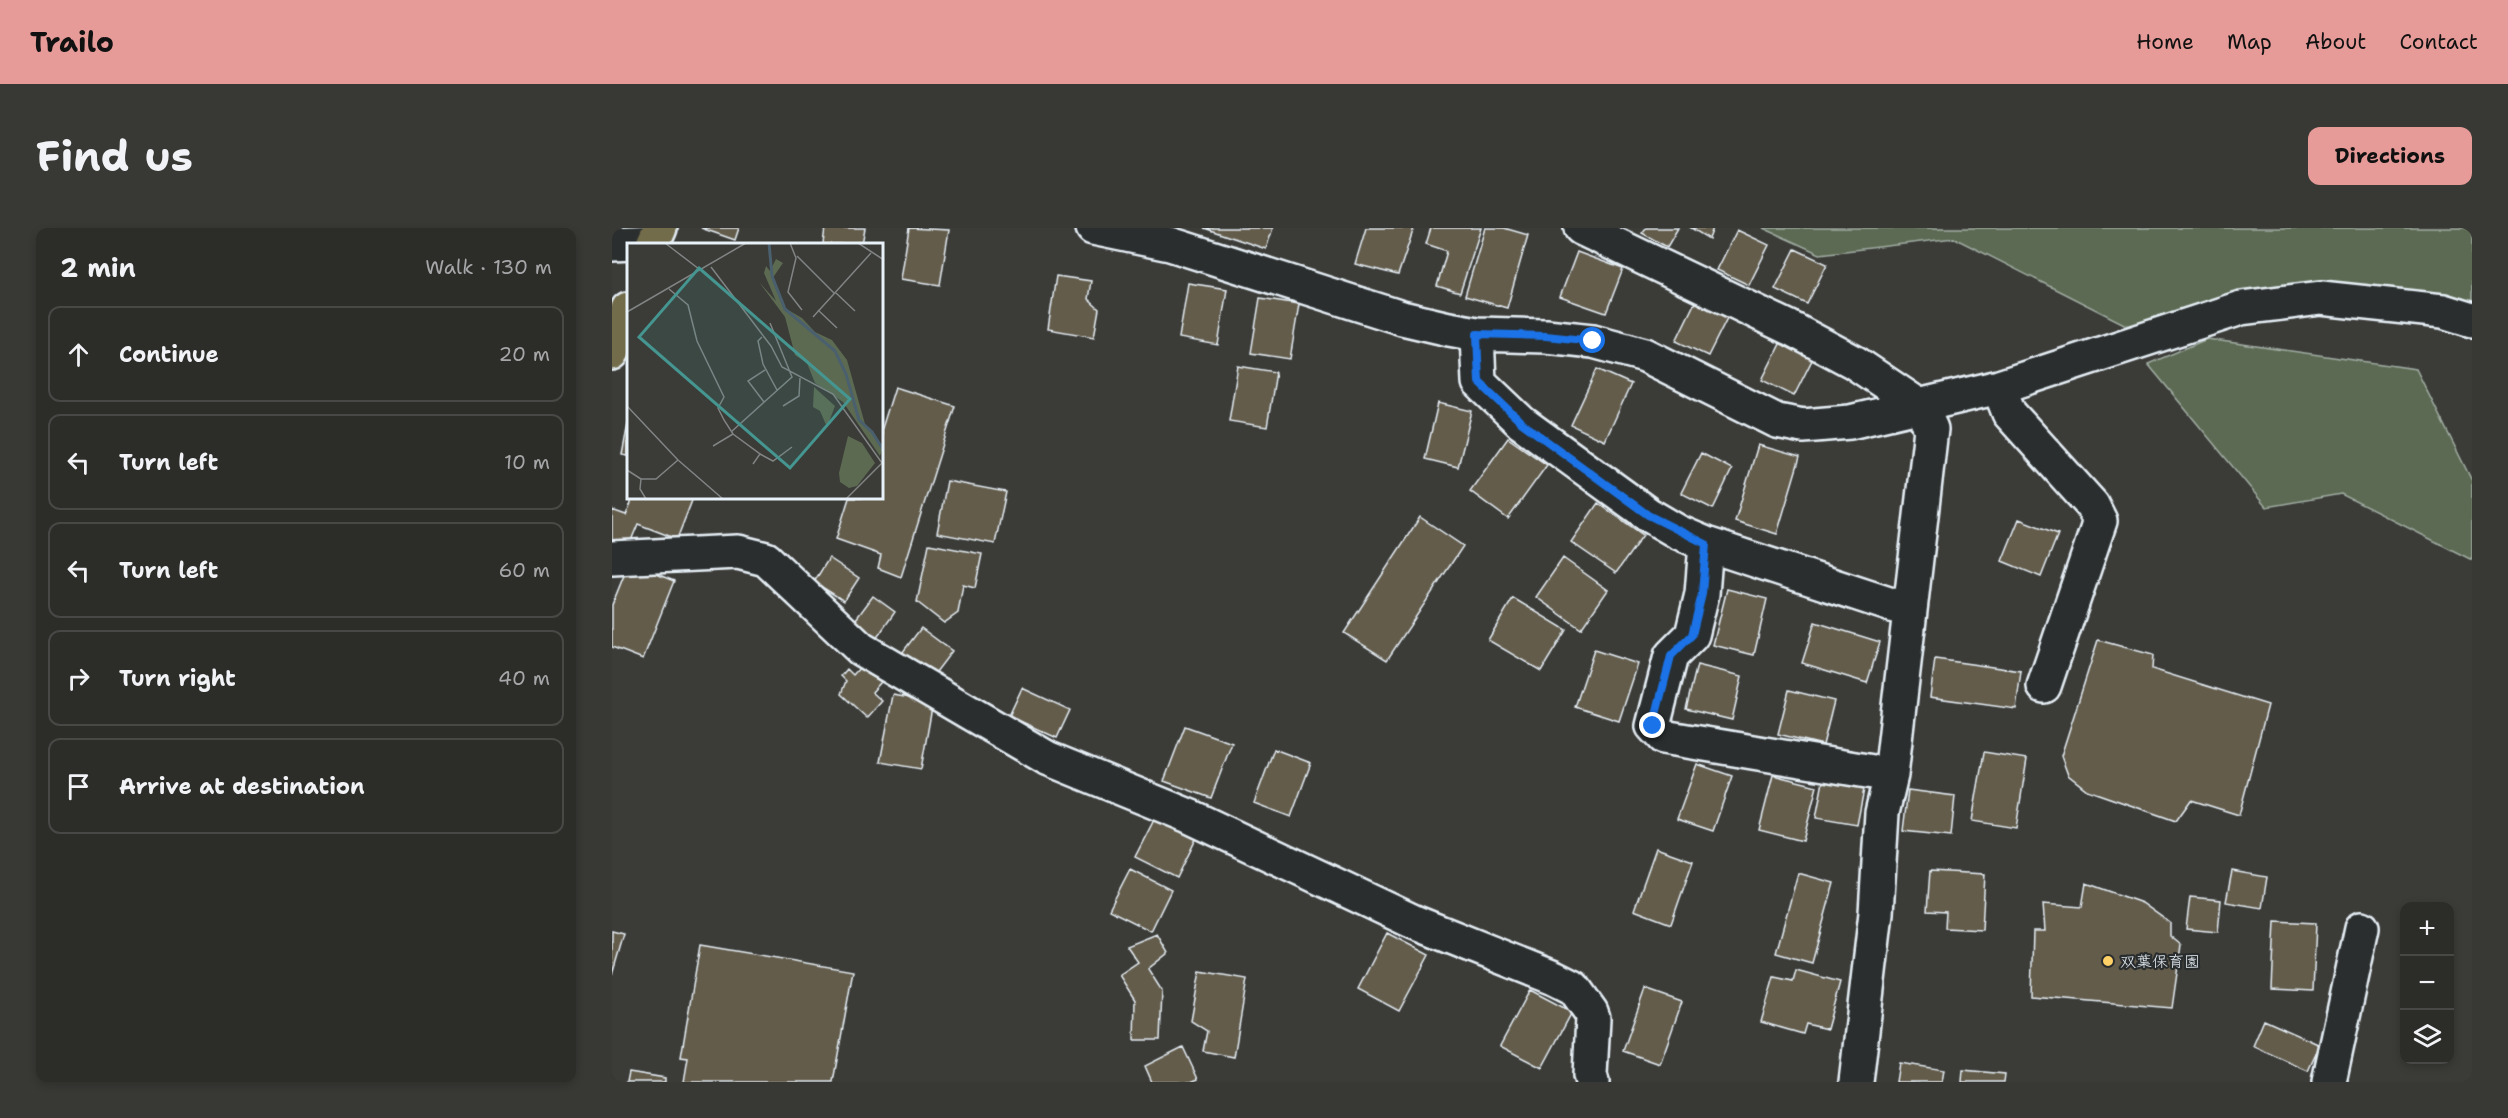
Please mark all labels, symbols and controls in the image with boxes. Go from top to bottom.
text: Trailo [30,23,114,61]
text: Home [2136,28,2194,56]
text: Map [2227,28,2272,56]
text: About [2305,28,2366,56]
text: Contact [2399,28,2478,56]
button: Directions [2308,127,2472,185]
text: Find us [36,128,193,184]
inset map [627,243,884,500]
text: 2 min [60,250,136,285]
text: Walk · 130 m [425,254,552,280]
route start [1579,327,1605,353]
icon: ahead [62,338,95,371]
text: Continue [119,340,219,369]
text: 20 m [499,341,550,367]
icon: left [62,446,95,479]
text: Turn left [119,448,218,477]
text: 10 m [504,449,550,475]
icon: left [62,554,95,587]
text: Turn left [119,556,218,585]
text: 60 m [498,557,550,583]
icon: right [62,662,95,695]
text: Turn right [119,664,236,693]
text: 40 m [498,665,550,691]
route end [1639,712,1665,738]
icon: arrive [62,770,95,803]
text: Arrive at destination [119,772,365,801]
map controls [2400,902,2454,1064]
button: + [2400,902,2454,956]
place label: 双葉保育園 [2120,951,2200,972]
marker: 双葉保育園 [2101,954,2115,968]
button: − [2400,956,2454,1010]
button: layers [2400,1010,2454,1064]

